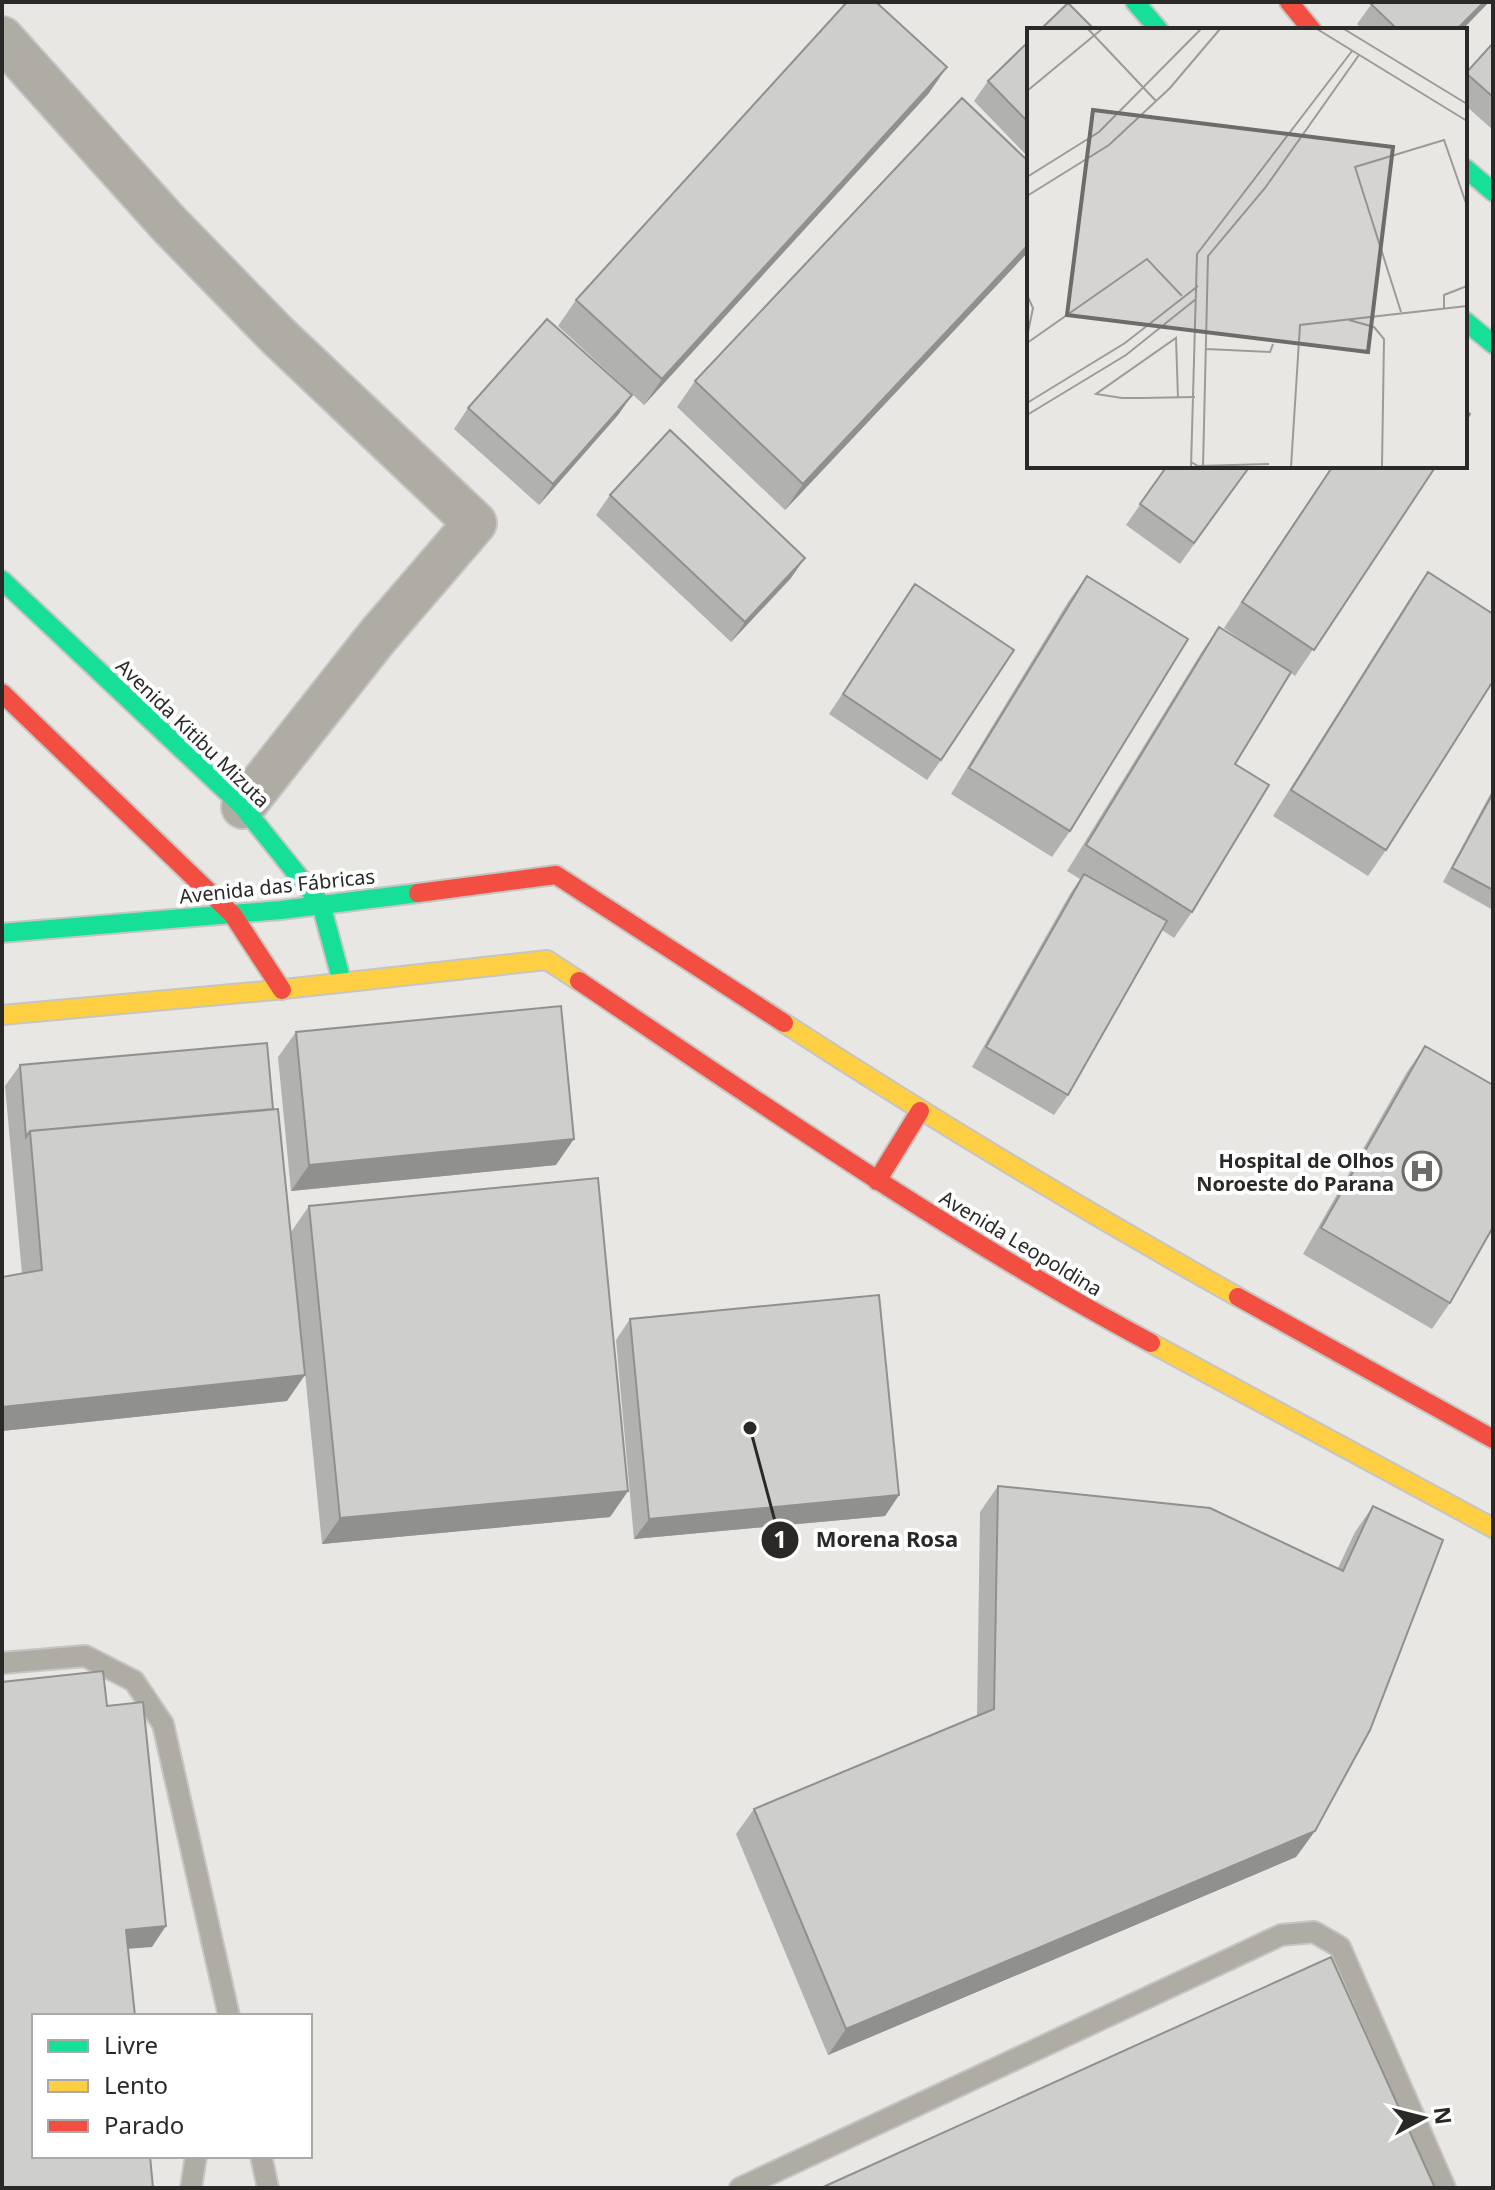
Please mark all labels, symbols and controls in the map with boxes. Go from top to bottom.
inset map [1027,28,1467,468]
street label: Avenida Kitibu Mizuta [110,653,276,813]
street label: Avenida das Fábricas [178,862,376,910]
place label: Hospital de Olhos Noroeste do Parana [1196,1147,1394,1197]
hospital icon: Hospital de Olhos Noroeste do Parana [1401,1150,1443,1192]
street label: Avenida Leopoldina [935,1184,1107,1302]
callout: Morena Rosa [760,1517,975,1563]
text: 1 [773,1522,787,1555]
text: Morena Rosa [816,1523,958,1553]
legend [32,2014,312,2158]
text: Livre [104,2028,158,2061]
text: Lento [104,2068,168,2101]
north arrow [1383,2078,1463,2158]
text: N [1428,2105,1460,2126]
text: Parado [104,2108,184,2141]

